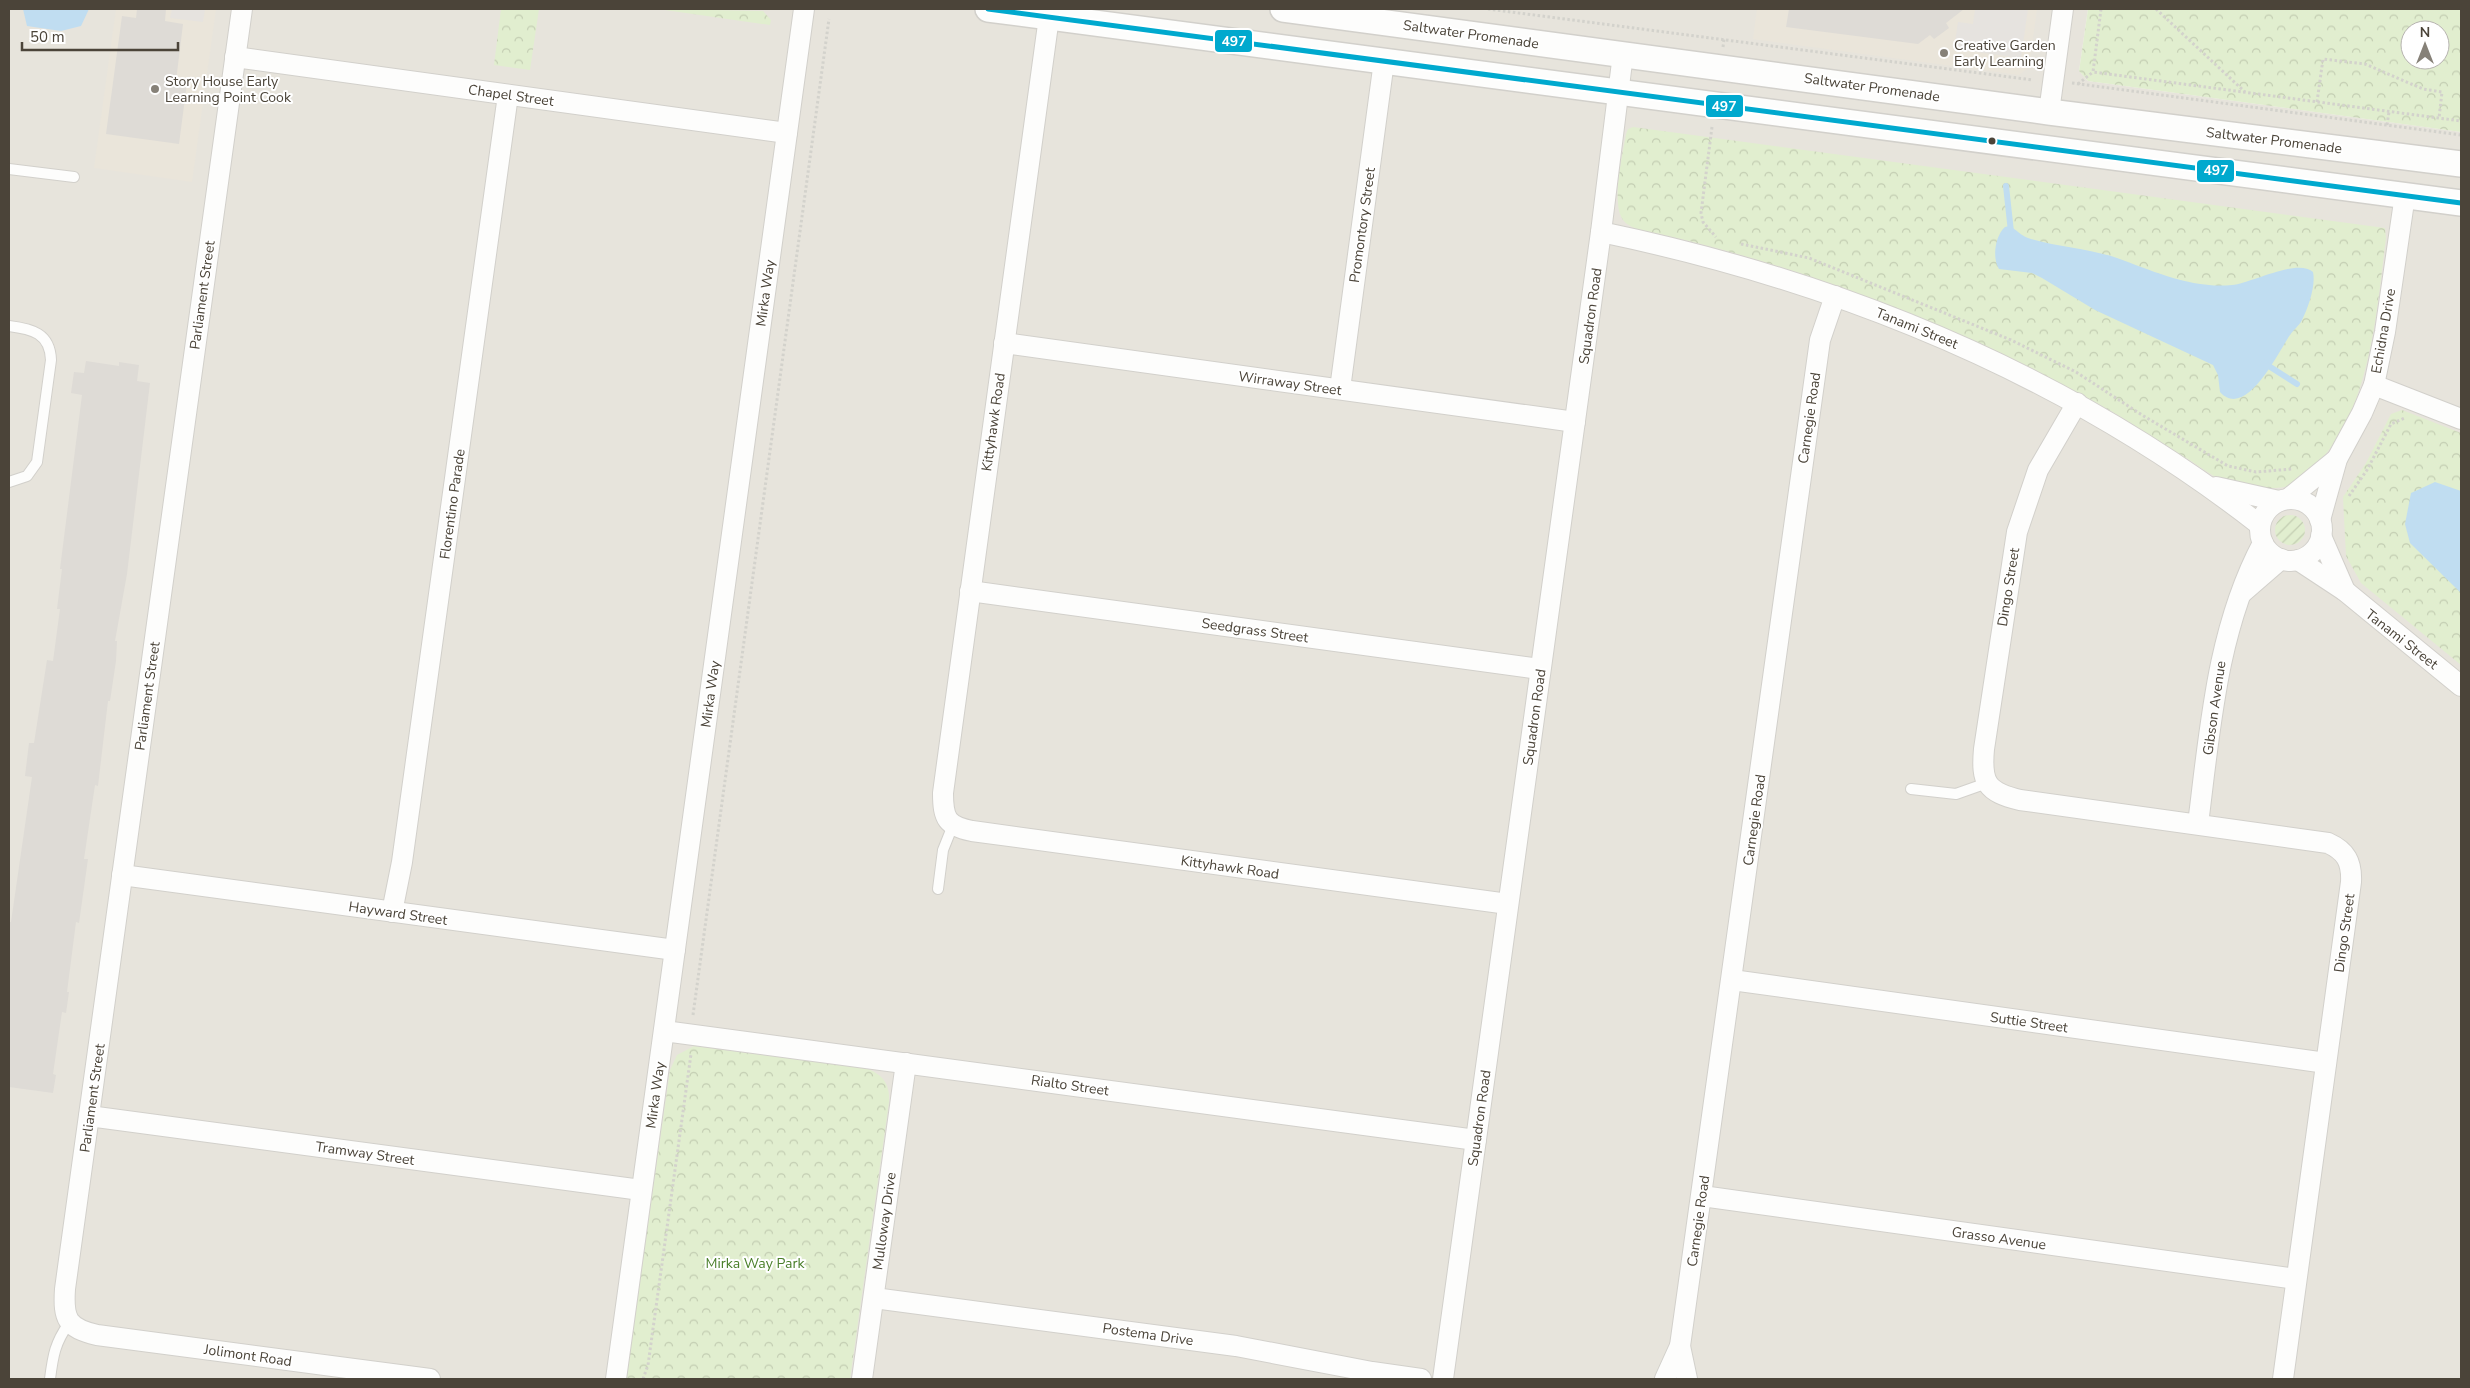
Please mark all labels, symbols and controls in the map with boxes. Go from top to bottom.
street label: Saltwater Promenade [1402,16,1540,53]
scale bar [22,20,179,52]
north arrow [2400,20,2450,70]
text: N [2420,23,2430,42]
text: 50 m [30,27,65,47]
line badge: 497 [1214,29,1253,53]
text: 497 [1221,32,1247,51]
place label: Creative Garden Early Learning [1954,36,2056,71]
marker: Creative Garden Early Learning [1938,47,1950,59]
street label: Saltwater Promenade [1803,69,1941,106]
place label: Story House Early Learning Point Cook [165,72,292,107]
street label: Chapel Street [467,80,555,111]
marker: Story House Early Learning Point Cook [149,83,161,95]
line badge: 497 [1705,94,1744,118]
text: 497 [1711,97,1737,116]
street label: Saltwater Promenade [2205,123,2343,158]
unlabelled marker [1987,136,1997,146]
line badge: 497 [2196,159,2235,183]
text: 497 [2203,161,2229,180]
street label: Promontory Street [1345,166,1380,284]
street label: Parliament Street [185,239,220,351]
street label: Mirka Way [751,258,780,328]
street label: Squadron Road [1574,267,1607,365]
street label: Echidna Drive [2367,287,2400,375]
street label: Tanami Street [1873,303,1961,354]
street label: Wirraway Street [1237,367,1343,400]
street label: Carnegie Road [1794,371,1825,465]
street label: Kittyhawk Road [977,372,1010,472]
street label: Florentino Parade [435,448,470,560]
street label: Dingo Street [1993,546,2024,628]
street label: Tanami Street [2361,605,2442,674]
street label: Seedgrass Street [1200,614,1310,647]
street label: Parliament Street [130,640,165,752]
street label: Mirka Way [696,659,725,729]
street label: Gibson Avenue [2198,660,2231,757]
street label: Squadron Road [1518,668,1551,766]
street label: Carnegie Road [1739,773,1770,867]
street label: Kittyhawk Road [1180,851,1280,884]
street label: Dingo Street [2330,892,2359,974]
street label: Hayward Street [347,897,449,930]
street label: Suttie Street [1989,1008,2069,1037]
street label: Parliament Street [75,1042,110,1154]
street label: Mirka Way [641,1060,670,1130]
street label: Squadron Road [1463,1069,1496,1167]
street label: Rialto Street [1030,1071,1110,1100]
street label: Tramway Street [314,1137,416,1170]
street label: Mulloway Drive [868,1171,901,1271]
street label: Carnegie Road [1683,1174,1714,1268]
street label: Grasso Avenue [1951,1222,2047,1255]
park label: Mirka Way Park [706,1254,805,1273]
street label: Postema Drive [1101,1319,1195,1350]
street label: Jolimont Road [202,1340,293,1371]

